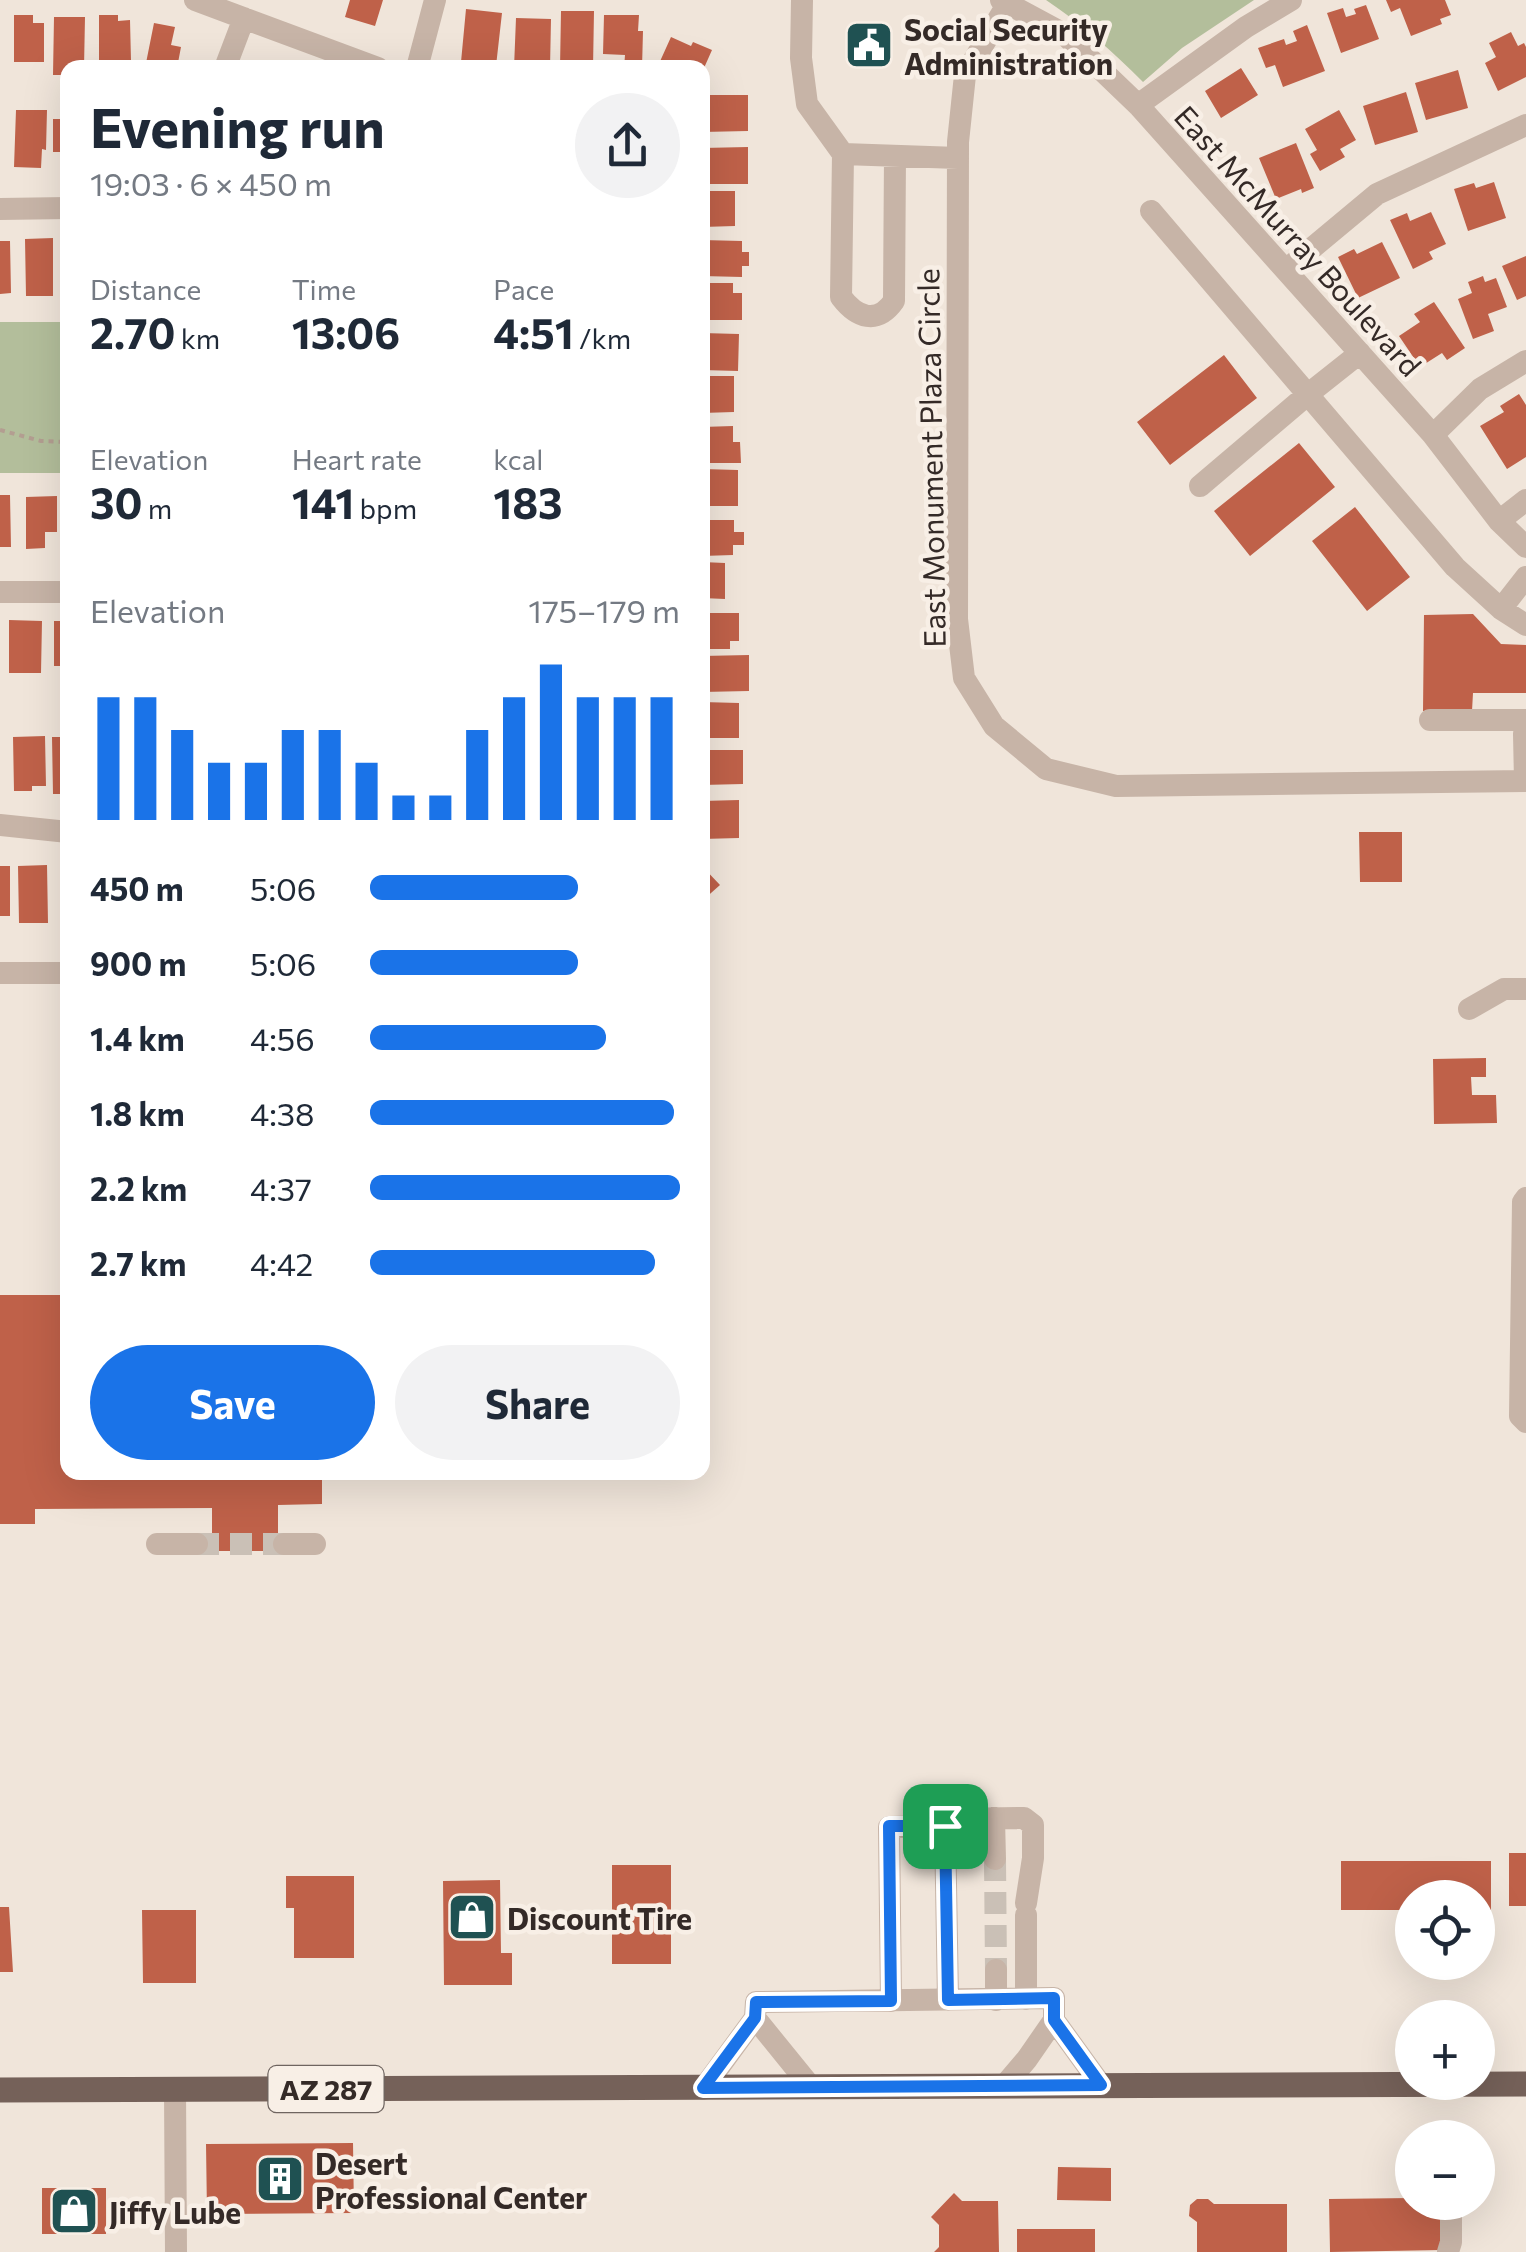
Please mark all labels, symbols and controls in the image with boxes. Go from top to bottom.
place label: Social Security Administration [904,10,1113,81]
public building icon: Social Security Administration [843,19,895,71]
text: Evening run [90,92,385,159]
button: share [575,93,680,198]
street label: East McMurray Boulevard [1168,97,1430,383]
text: 19:03 · 6 × 450 m [90,163,332,203]
street label: East Monument Plaza Circle [908,268,952,648]
text: Distance [90,272,201,306]
text: Time [292,272,356,306]
text: Pace [493,272,554,306]
text: 2.70 [90,306,175,358]
text: 13:06 [292,306,400,358]
text: 4:51 [493,306,574,358]
text: km [175,321,220,355]
text: /km [574,321,631,355]
text: Elevation [90,442,208,476]
text: Heart rate [292,442,422,476]
text: kcal [493,442,543,476]
text: 30 [90,476,142,528]
text: 141 [292,476,354,528]
text: 183 [493,476,563,528]
text: m [142,491,172,525]
text: bpm [354,491,417,525]
text: Elevation [90,590,225,630]
text: 175–179 m [528,590,680,630]
text: 450 m [90,868,184,908]
text: 5:06 [250,868,316,908]
text: 900 m [90,943,186,983]
text: 5:06 [250,943,316,983]
text: 1.4 km [90,1018,185,1058]
text: 4:56 [250,1018,315,1058]
text: 1.8 km [90,1093,185,1133]
text: 4:38 [250,1093,314,1133]
text: 2.2 km [90,1168,187,1208]
text: 4:37 [250,1168,312,1208]
text: 2.7 km [90,1243,186,1283]
text: 4:42 [250,1243,313,1283]
button: Save [90,1345,375,1460]
button: Share [395,1345,680,1460]
pin [903,1784,988,1869]
icon: arrive [918,1799,973,1854]
map controls [1395,1880,1495,2220]
button: locate [1395,1880,1495,1980]
shop icon: Discount Tire [446,1891,498,1943]
place label: Discount Tire [507,1899,692,1936]
button: + [1395,2000,1495,2100]
road number: AZ 287 [268,2066,384,2112]
button: − [1395,2120,1495,2220]
place label: Desert Professional Center [315,2144,587,2215]
building icon: Desert Professional Center [254,2153,306,2205]
shop icon: Jiffy Lube [48,2185,100,2237]
place label: Jiffy Lube [109,2193,241,2230]

